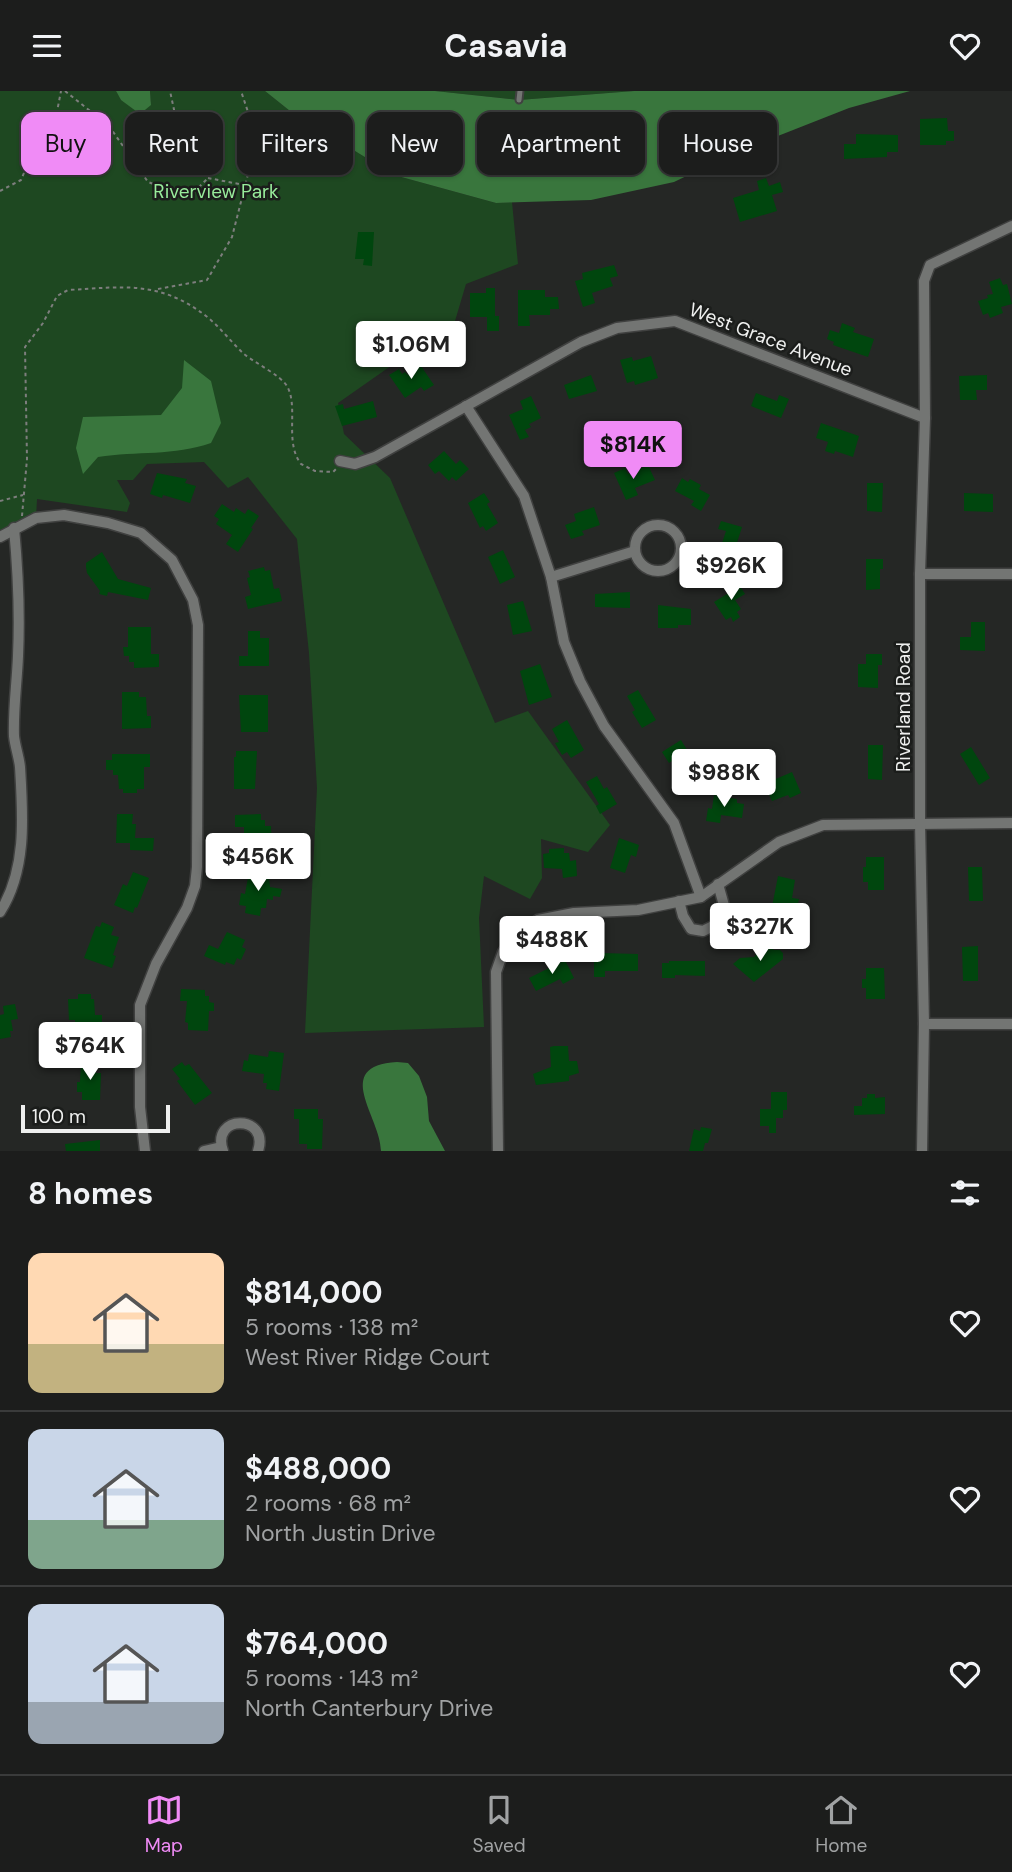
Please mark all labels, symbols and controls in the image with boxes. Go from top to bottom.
text: Casavia [444,25,568,67]
icon: menu [28,27,66,65]
icon: heart [946,27,984,65]
chip: Buy [21,112,111,175]
chip: Rent [125,112,223,175]
chip: Filters [237,112,353,175]
chip: New [367,112,463,175]
chip: Apartment [477,112,645,175]
chip: House [659,112,777,175]
park label: Riverview Park [153,179,279,204]
street label: West Grace Avenue [686,297,856,382]
pin: $1.06M [354,321,468,381]
text: $1.06M [372,329,450,359]
pin: $814K [584,421,682,481]
text: $814K [600,429,666,459]
pin: $926K [682,543,780,602]
text: $926K [695,550,767,580]
street label: Riverland Road [891,642,916,772]
pin: $988K [675,749,773,809]
text: $988K [688,757,760,787]
pin: $456K [209,833,307,893]
text: $456K [222,841,294,871]
pin: $327K [711,903,809,963]
text: $327K [726,911,794,941]
pin: $488K [503,917,601,976]
text: $488K [516,924,588,954]
pin: $764K [41,1023,139,1082]
text: $764K [55,1030,125,1060]
scale bar [21,1102,170,1134]
text: 100 m [32,1104,86,1129]
text: 8 homes [28,1174,153,1213]
icon: filters [946,1174,984,1212]
text: $814,000 [245,1273,383,1312]
icon: home [84,1281,168,1365]
icon: heart [946,1304,984,1342]
text: 5 rooms · 138 m² [245,1312,418,1342]
text: West River Ridge Court [245,1342,490,1372]
text: $488,000 [245,1449,391,1488]
icon: home [84,1457,168,1541]
icon: heart [946,1480,984,1518]
text: 2 rooms · 68 m² [245,1488,411,1518]
text: North Justin Drive [245,1518,435,1548]
text: $764,000 [245,1624,388,1663]
icon: home [84,1632,168,1716]
icon: heart [946,1655,984,1693]
text: 5 rooms · 143 m² [245,1663,418,1693]
text: North Canterbury Drive [245,1693,493,1723]
tab: Map [145,1791,183,1858]
tab: Saved [473,1791,526,1858]
tab: Home [815,1791,867,1858]

